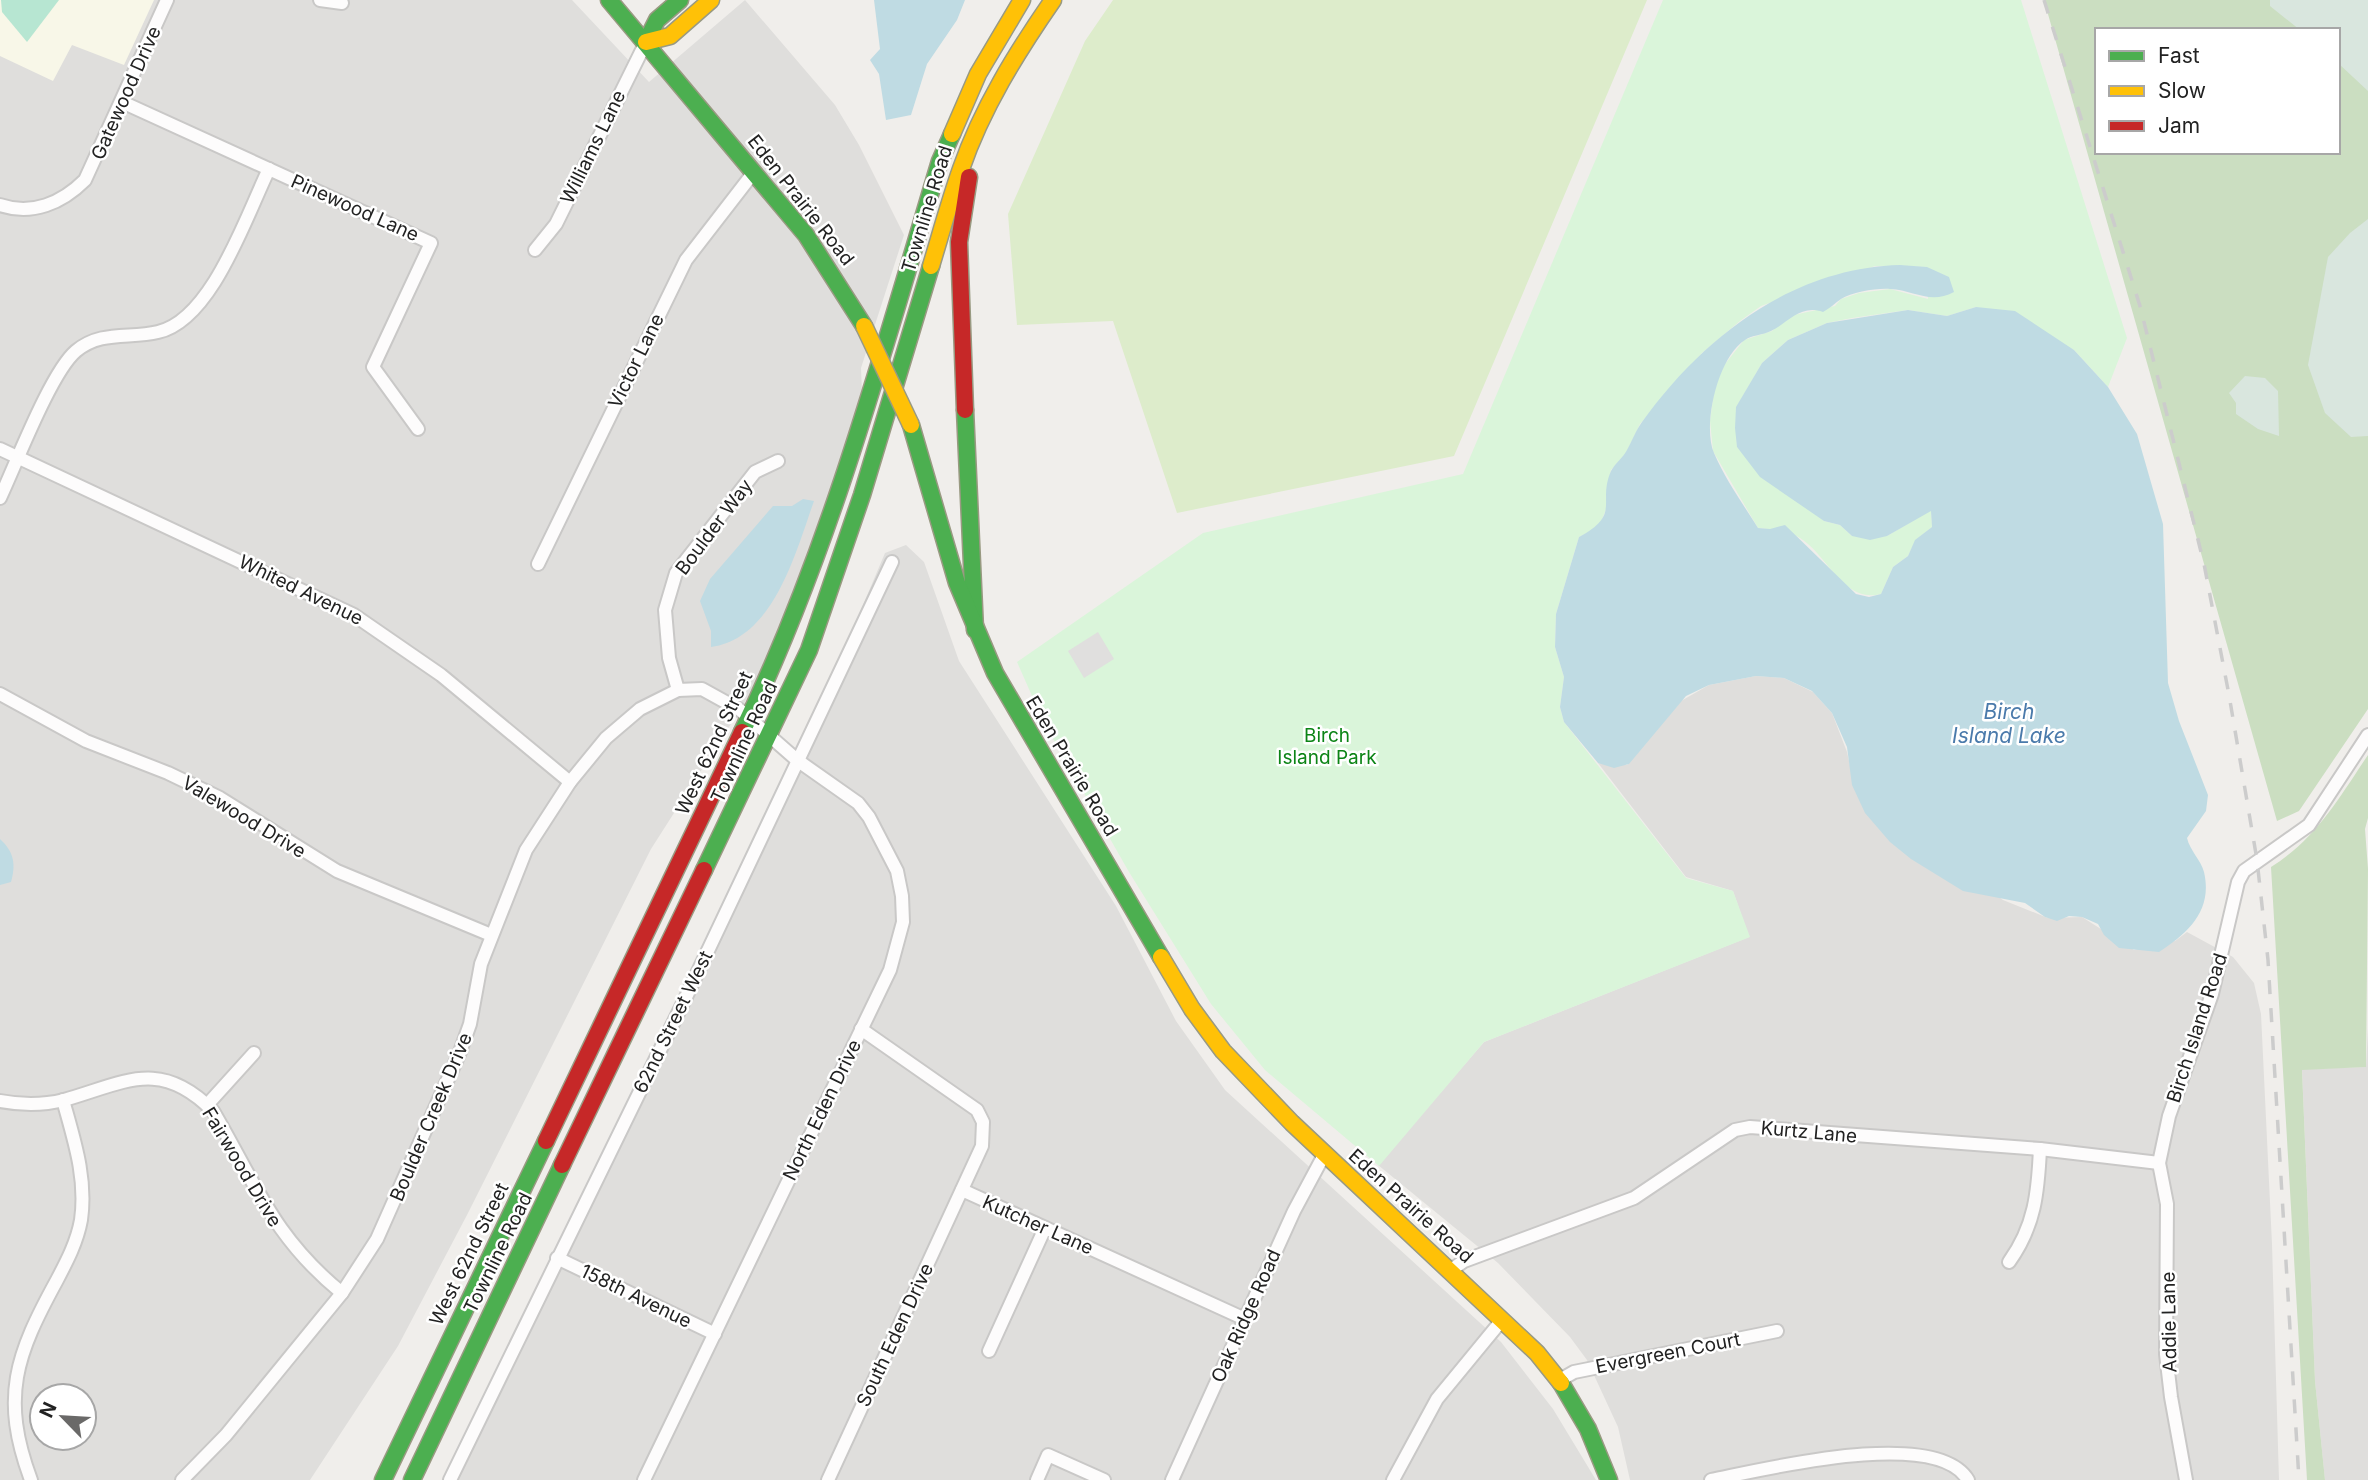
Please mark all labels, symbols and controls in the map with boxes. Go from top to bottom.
street label: Gatewood Drive [86,23,166,163]
legend [2095,28,2340,154]
text: Fast [2158,43,2200,68]
text: Slow [2158,78,2206,103]
street label: Williams Lane [556,86,630,208]
text: Jam [2158,113,2200,138]
street label: Eden Prairie Road [743,130,859,270]
street label: Townline Road [897,143,957,275]
street label: Pinewood Lane [288,170,422,246]
street label: Victor Lane [603,310,669,412]
street label: Boulder Way [671,474,758,579]
street label: Whited Avenue [235,550,367,630]
street label: West 62nd Street [671,668,757,818]
street label: Townline Road [706,678,782,806]
street label: Eden Prairie Road [1021,692,1123,840]
water label: Birch Island Lake [1952,699,2066,748]
park label: Birch Island Park [1277,724,1377,769]
street label: Valewood Drive [178,771,310,863]
street label: 62nd Street West [629,947,717,1097]
street label: Birch Island Road [2162,950,2232,1106]
street label: Boulder Creek Drive [385,1029,477,1205]
street label: North Eden Drive [778,1036,866,1184]
street label: Fairwood Drive [197,1103,287,1231]
street label: Kurtz Lane [1760,1116,1858,1148]
street label: Eden Prairie Road [1344,1144,1478,1268]
street label: West 62nd Street [425,1179,513,1329]
street label: Townline Road [459,1189,537,1317]
street label: Kutcher Lane [979,1190,1097,1260]
street label: Oak Ridge Road [1206,1246,1286,1386]
street label: 158th Avenue [577,1259,695,1333]
street label: South Eden Drive [852,1260,938,1410]
street label: Addie Lane [2157,1271,2181,1373]
street label: Evergreen Court [1594,1328,1742,1378]
north arrow [28,1382,98,1452]
text: N [35,1399,62,1421]

